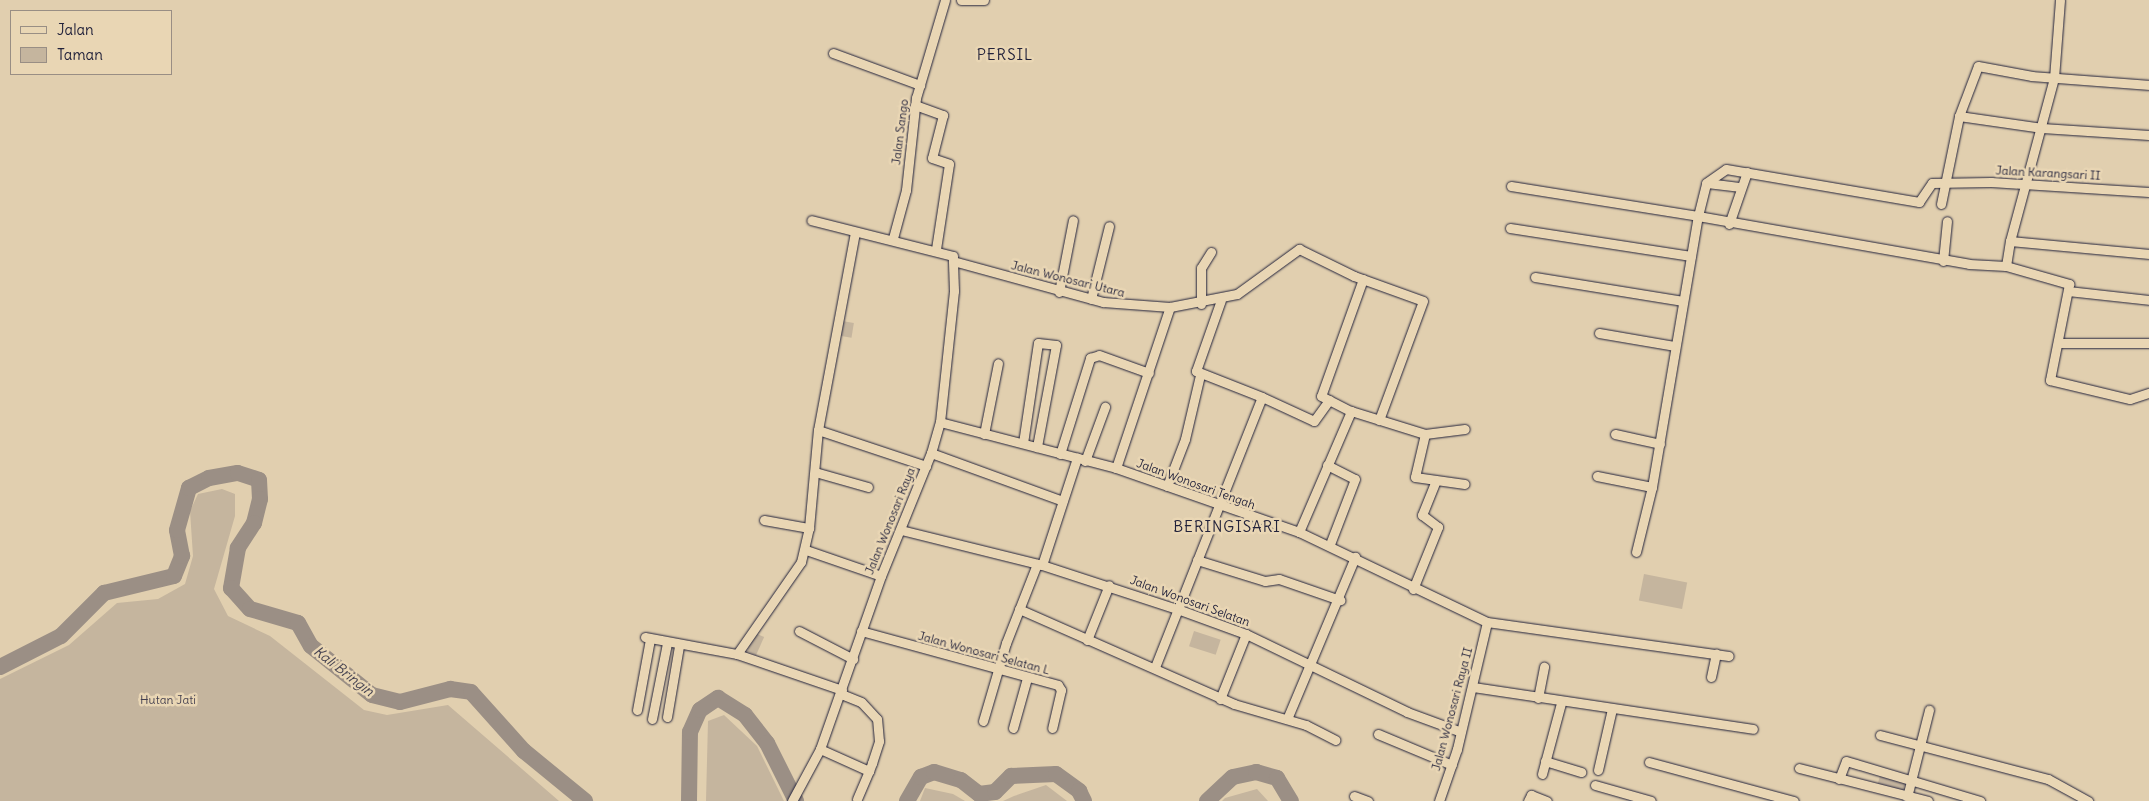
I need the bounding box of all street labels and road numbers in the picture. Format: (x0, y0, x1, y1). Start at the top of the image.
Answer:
street label: Jalan Sango (889, 98, 911, 166)
street label: Jalan Karangsari II (1995, 163, 2101, 183)
street label: Jalan Wonosari Utara (1010, 258, 1126, 300)
street label: Jalan Wonosari Tengah (1135, 456, 1257, 512)
street label: Jalan Wonosari Raya (862, 465, 918, 577)
street label: Jalan Wonosari Selatan (1128, 573, 1252, 629)
street label: Jalan Wonosari Selatan L (917, 628, 1051, 678)
street label: Jalan Wonosari Raya II (1429, 646, 1475, 772)

